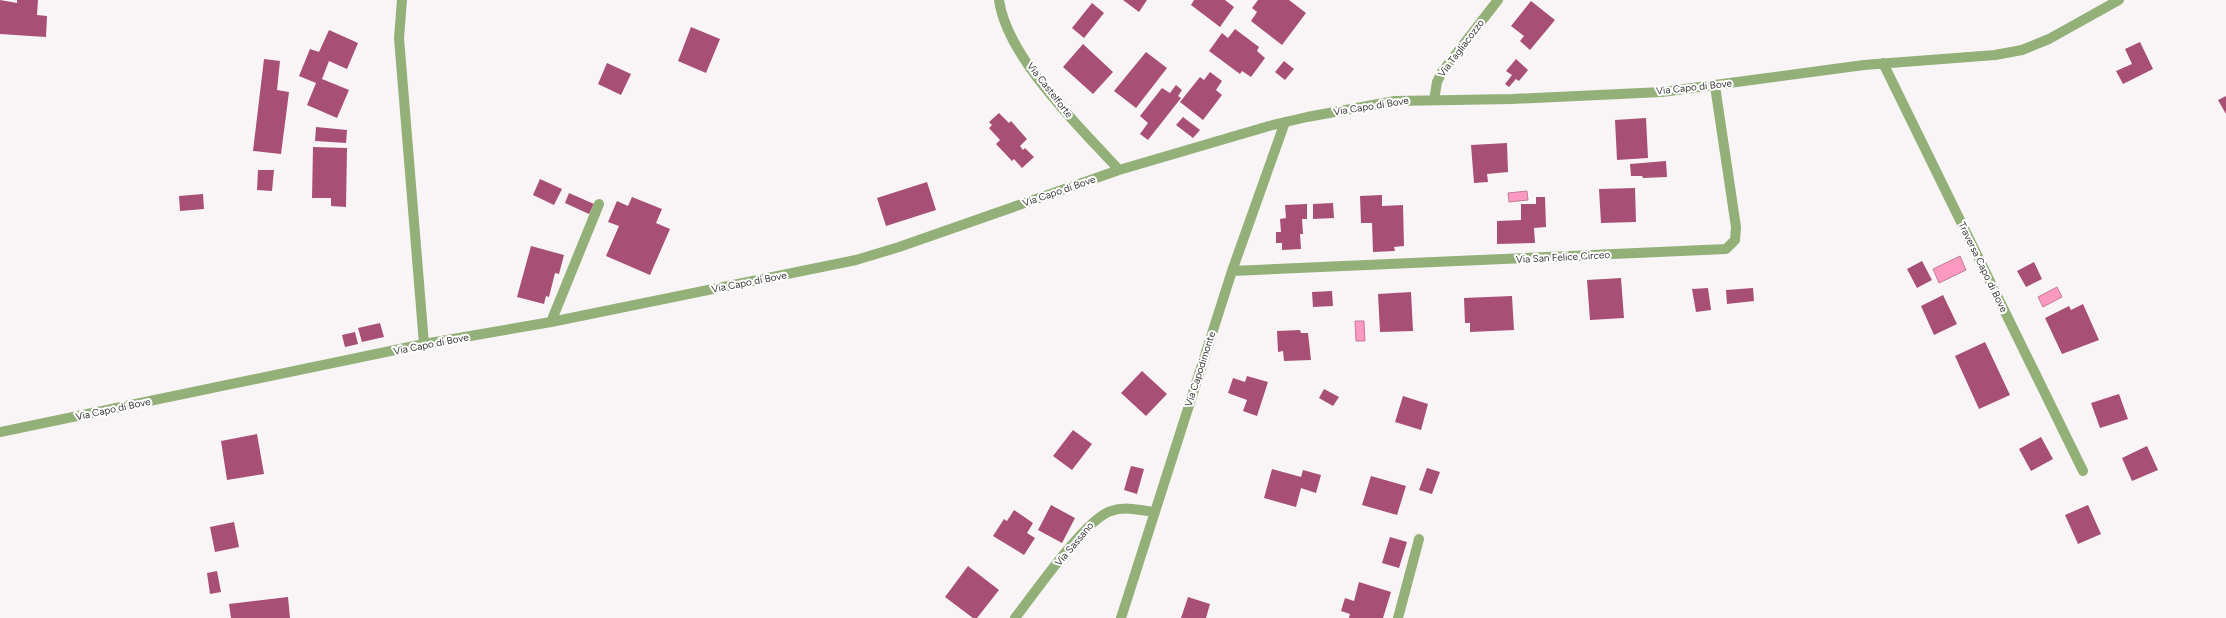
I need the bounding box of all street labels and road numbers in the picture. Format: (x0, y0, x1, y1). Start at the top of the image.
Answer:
street label: Via Tagliacozzo (1435, 16, 1487, 80)
street label: Via Castelforte (1024, 59, 1076, 121)
street label: Via Capo di Bove (1655, 76, 1733, 97)
street label: Via Capo di Bove (1332, 94, 1410, 118)
street label: Via Capo di Bove (1021, 172, 1098, 210)
street label: Traversa Capo di Bove (1955, 220, 2011, 315)
street label: Via San Felice Circeo (1516, 248, 1611, 266)
street label: Via Capo di Bove (710, 268, 788, 296)
street label: Via Capodimonte (1182, 329, 1218, 408)
street label: Via Capo di Bove (392, 330, 470, 358)
street label: Via Capo di Bove (74, 395, 152, 423)
street label: Via Sassano (1052, 519, 1096, 569)

